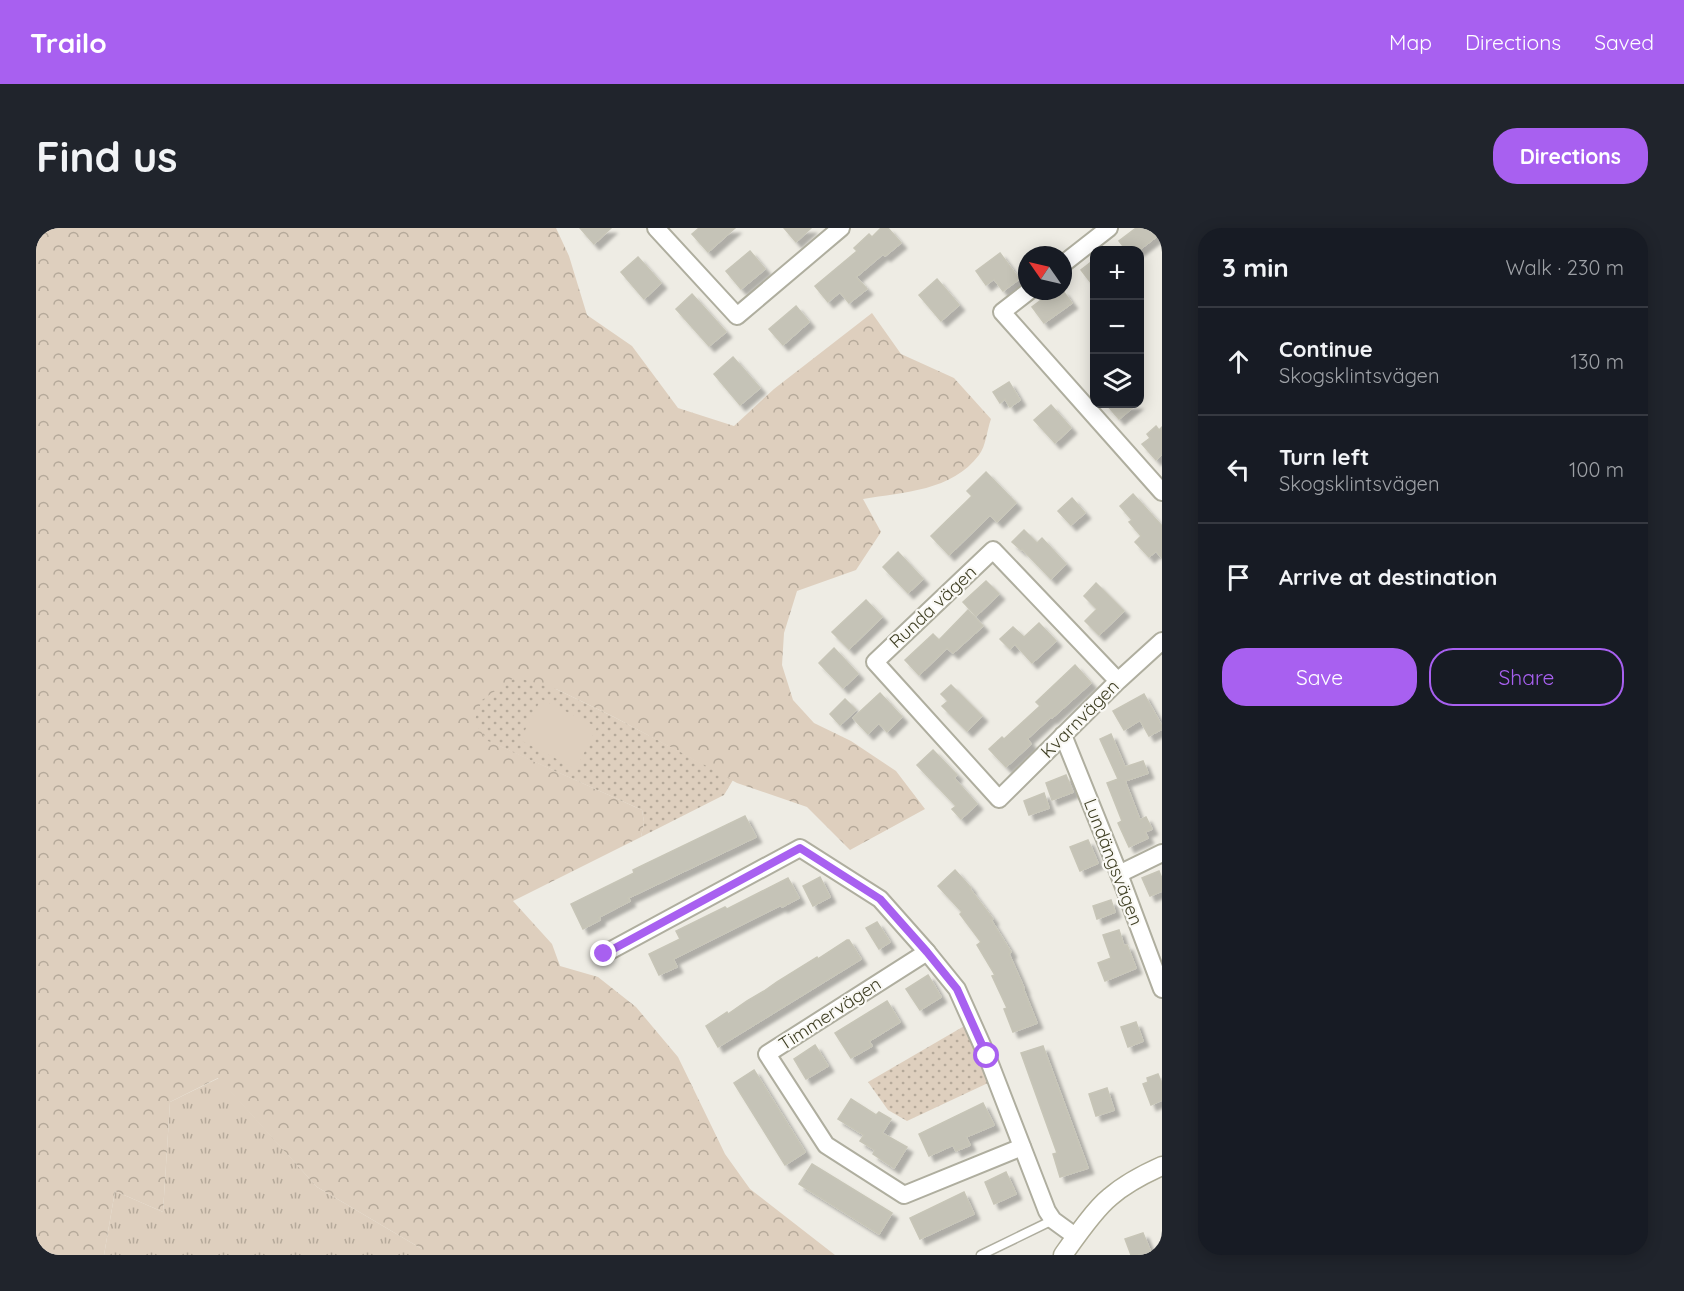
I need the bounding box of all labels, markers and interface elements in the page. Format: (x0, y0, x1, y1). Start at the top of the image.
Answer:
text: Trailo (30, 25, 107, 60)
text: Map (1389, 29, 1432, 55)
text: Directions (1465, 29, 1561, 55)
text: Saved (1594, 29, 1654, 55)
button: Directions (1493, 128, 1648, 184)
text: Find us (36, 130, 178, 183)
north arrow (1018, 246, 1072, 300)
map controls (1090, 246, 1144, 408)
button: + (1090, 246, 1144, 300)
text: 3 min (1222, 251, 1289, 284)
text: Walk · 230 m (1505, 255, 1624, 280)
button: − (1090, 300, 1144, 354)
text: Continue (1279, 335, 1373, 363)
icon: ahead (1222, 345, 1255, 378)
text: 130 m (1571, 349, 1624, 374)
button: layers (1090, 354, 1144, 408)
text: Skogsklintsvägen (1279, 363, 1439, 388)
text: Turn left (1279, 443, 1369, 471)
icon: left (1222, 453, 1255, 486)
text: 100 m (1569, 457, 1624, 482)
text: Skogsklintsvägen (1279, 471, 1439, 496)
street label: Runda vägen (884, 560, 981, 653)
icon: arrive (1222, 561, 1255, 594)
text: Arrive at destination (1279, 563, 1497, 591)
button: Save (1222, 648, 1417, 706)
button: Share (1429, 648, 1624, 706)
street label: Kvarnvägen (1036, 675, 1124, 763)
street label: Lundängsvägen (1079, 795, 1148, 928)
route end (590, 940, 616, 966)
street label: Timmervägen (774, 972, 885, 1055)
route start (973, 1042, 999, 1068)

